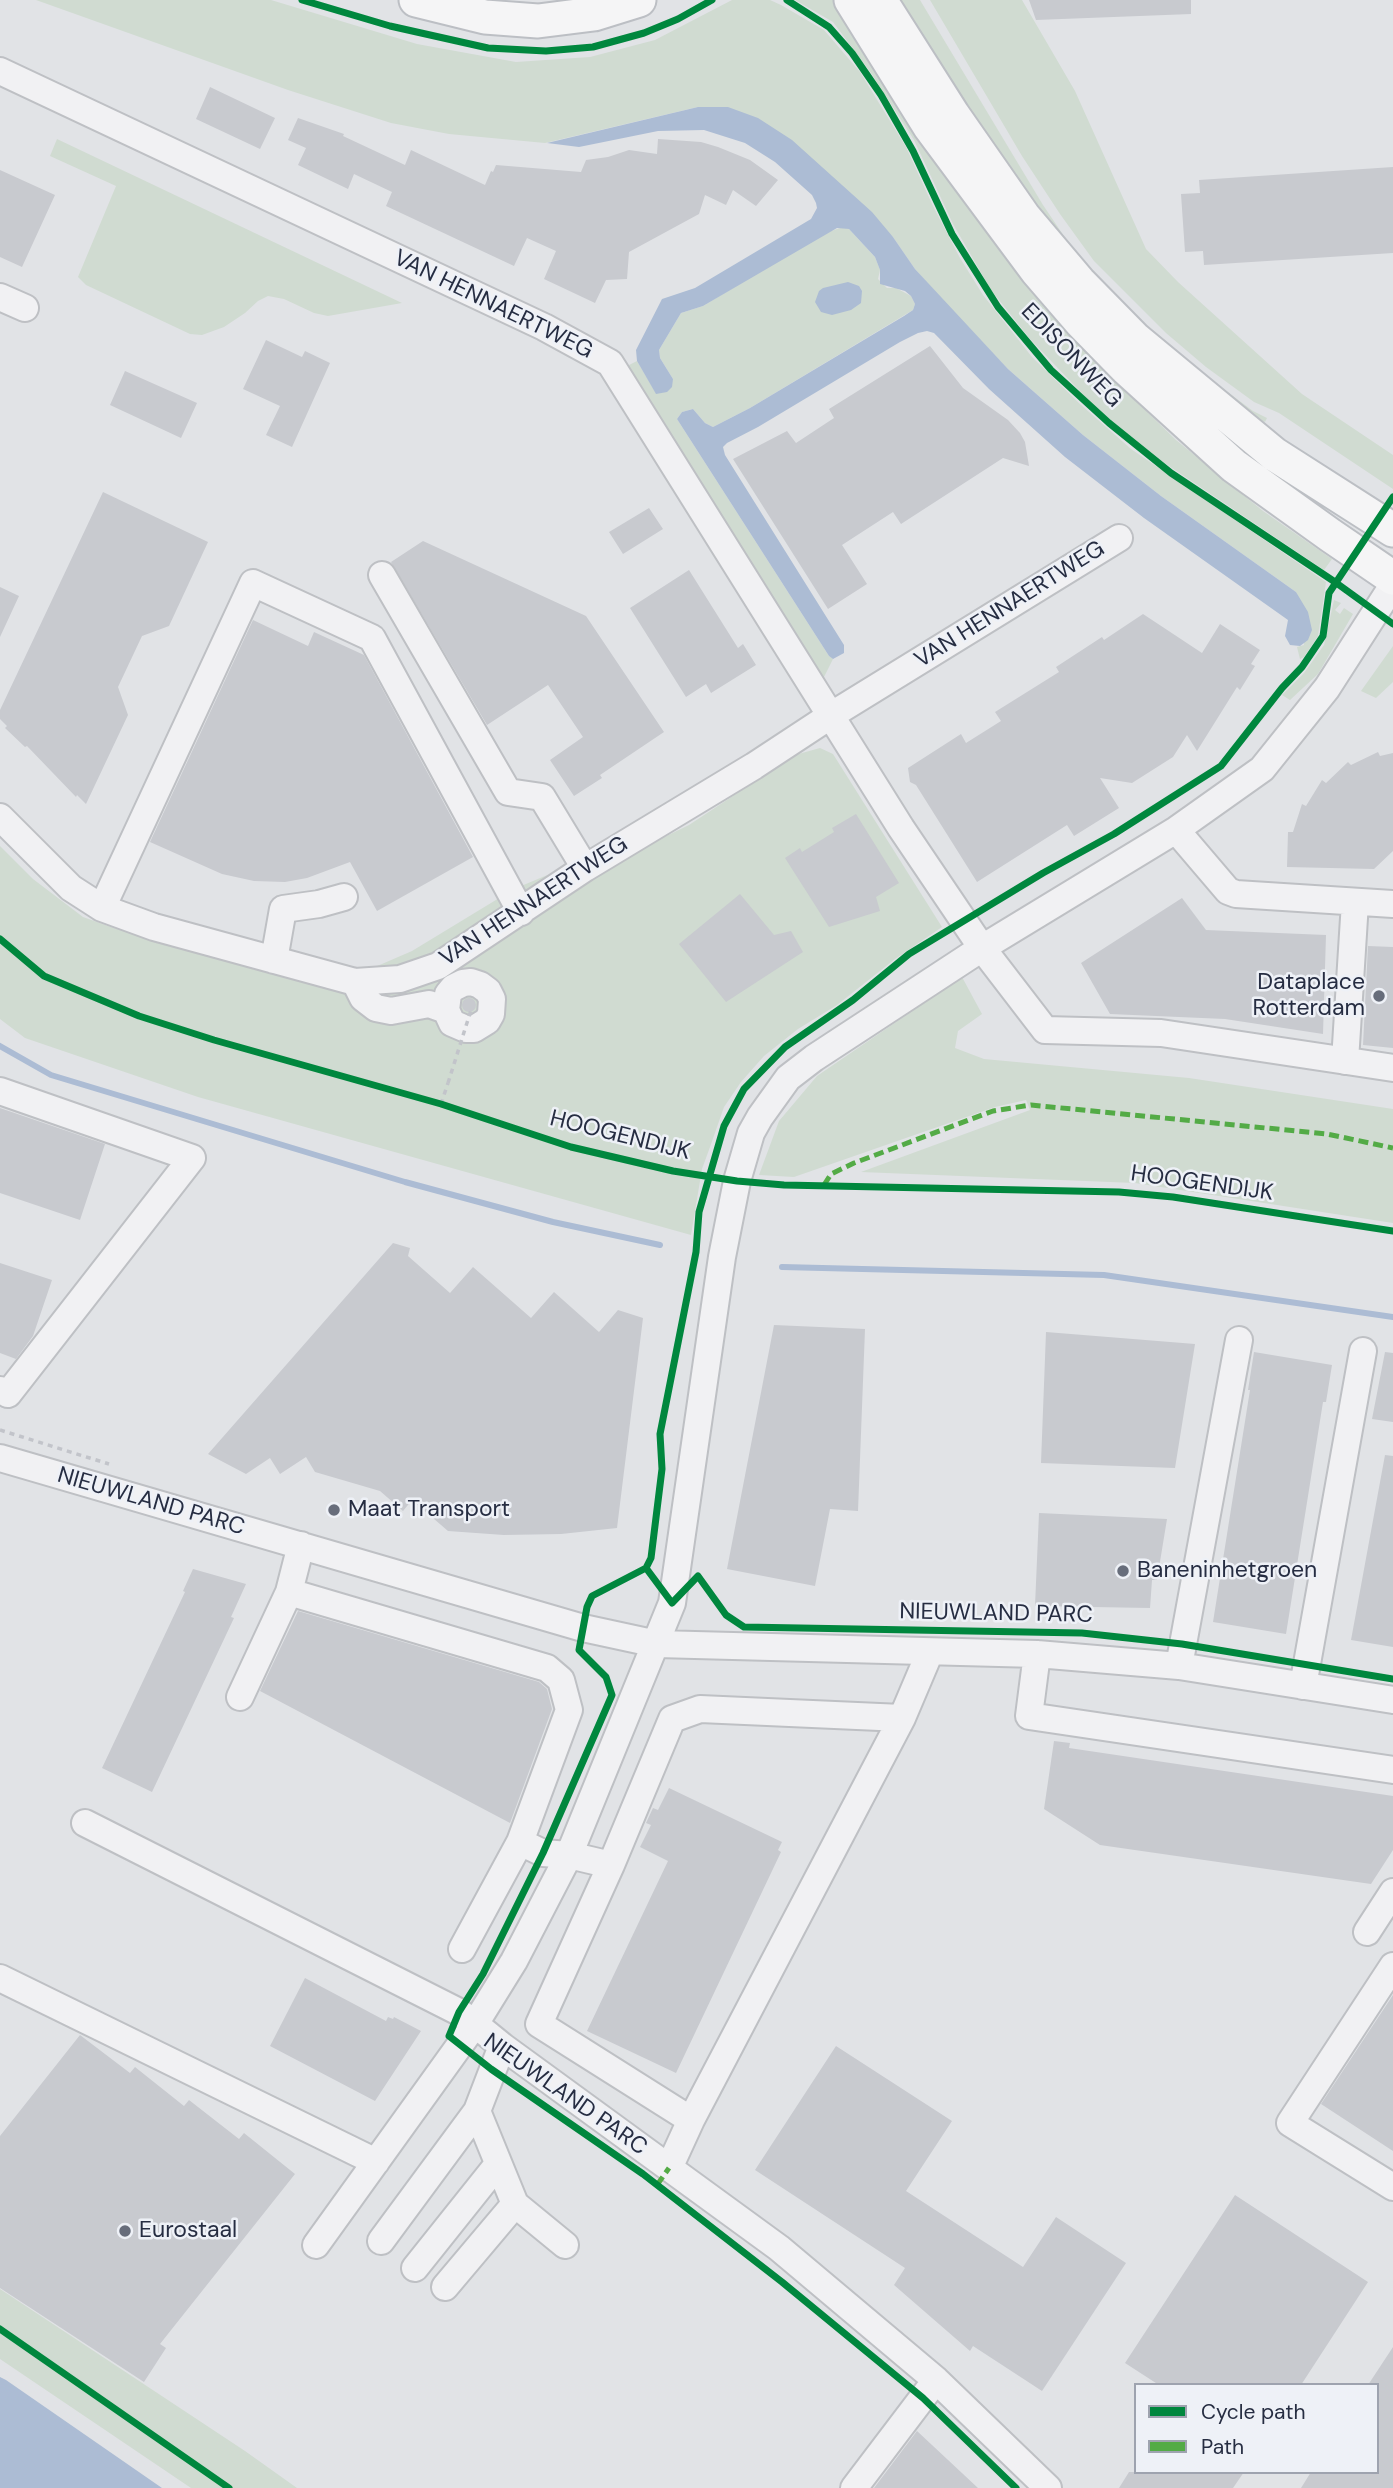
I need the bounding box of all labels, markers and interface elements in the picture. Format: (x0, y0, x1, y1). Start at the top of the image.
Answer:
street label: VAN HENNAERTWEG (389, 245, 597, 365)
street label: EDISONWEG (1015, 298, 1127, 414)
street label: VAN HENNAERTWEG (910, 535, 1110, 675)
street label: VAN HENNAERTWEG (435, 831, 633, 973)
place label: Dataplace Rotterdam (1253, 969, 1365, 1023)
marker: Dataplace Rotterdam (1371, 988, 1387, 1004)
street label: HOOGENDIJK (547, 1105, 693, 1167)
street label: HOOGENDIJK (1129, 1160, 1275, 1208)
street label: NIEUWLAND PARC (54, 1462, 248, 1542)
place label: Maat Transport (348, 1496, 510, 1524)
marker: Maat Transport (326, 1502, 342, 1518)
place label: Baneninhetgroen (1137, 1557, 1317, 1585)
marker: Baneninhetgroen (1115, 1563, 1131, 1579)
street label: NIEUWLAND PARC (899, 1599, 1093, 1629)
street label: NIEUWLAND PARC (478, 2028, 652, 2162)
place label: Eurostaal (139, 2217, 237, 2245)
marker: Eurostaal (117, 2223, 133, 2239)
legend (1134, 2383, 1379, 2474)
text: Cycle path (1201, 2398, 1306, 2426)
text: Path (1201, 2433, 1244, 2461)

